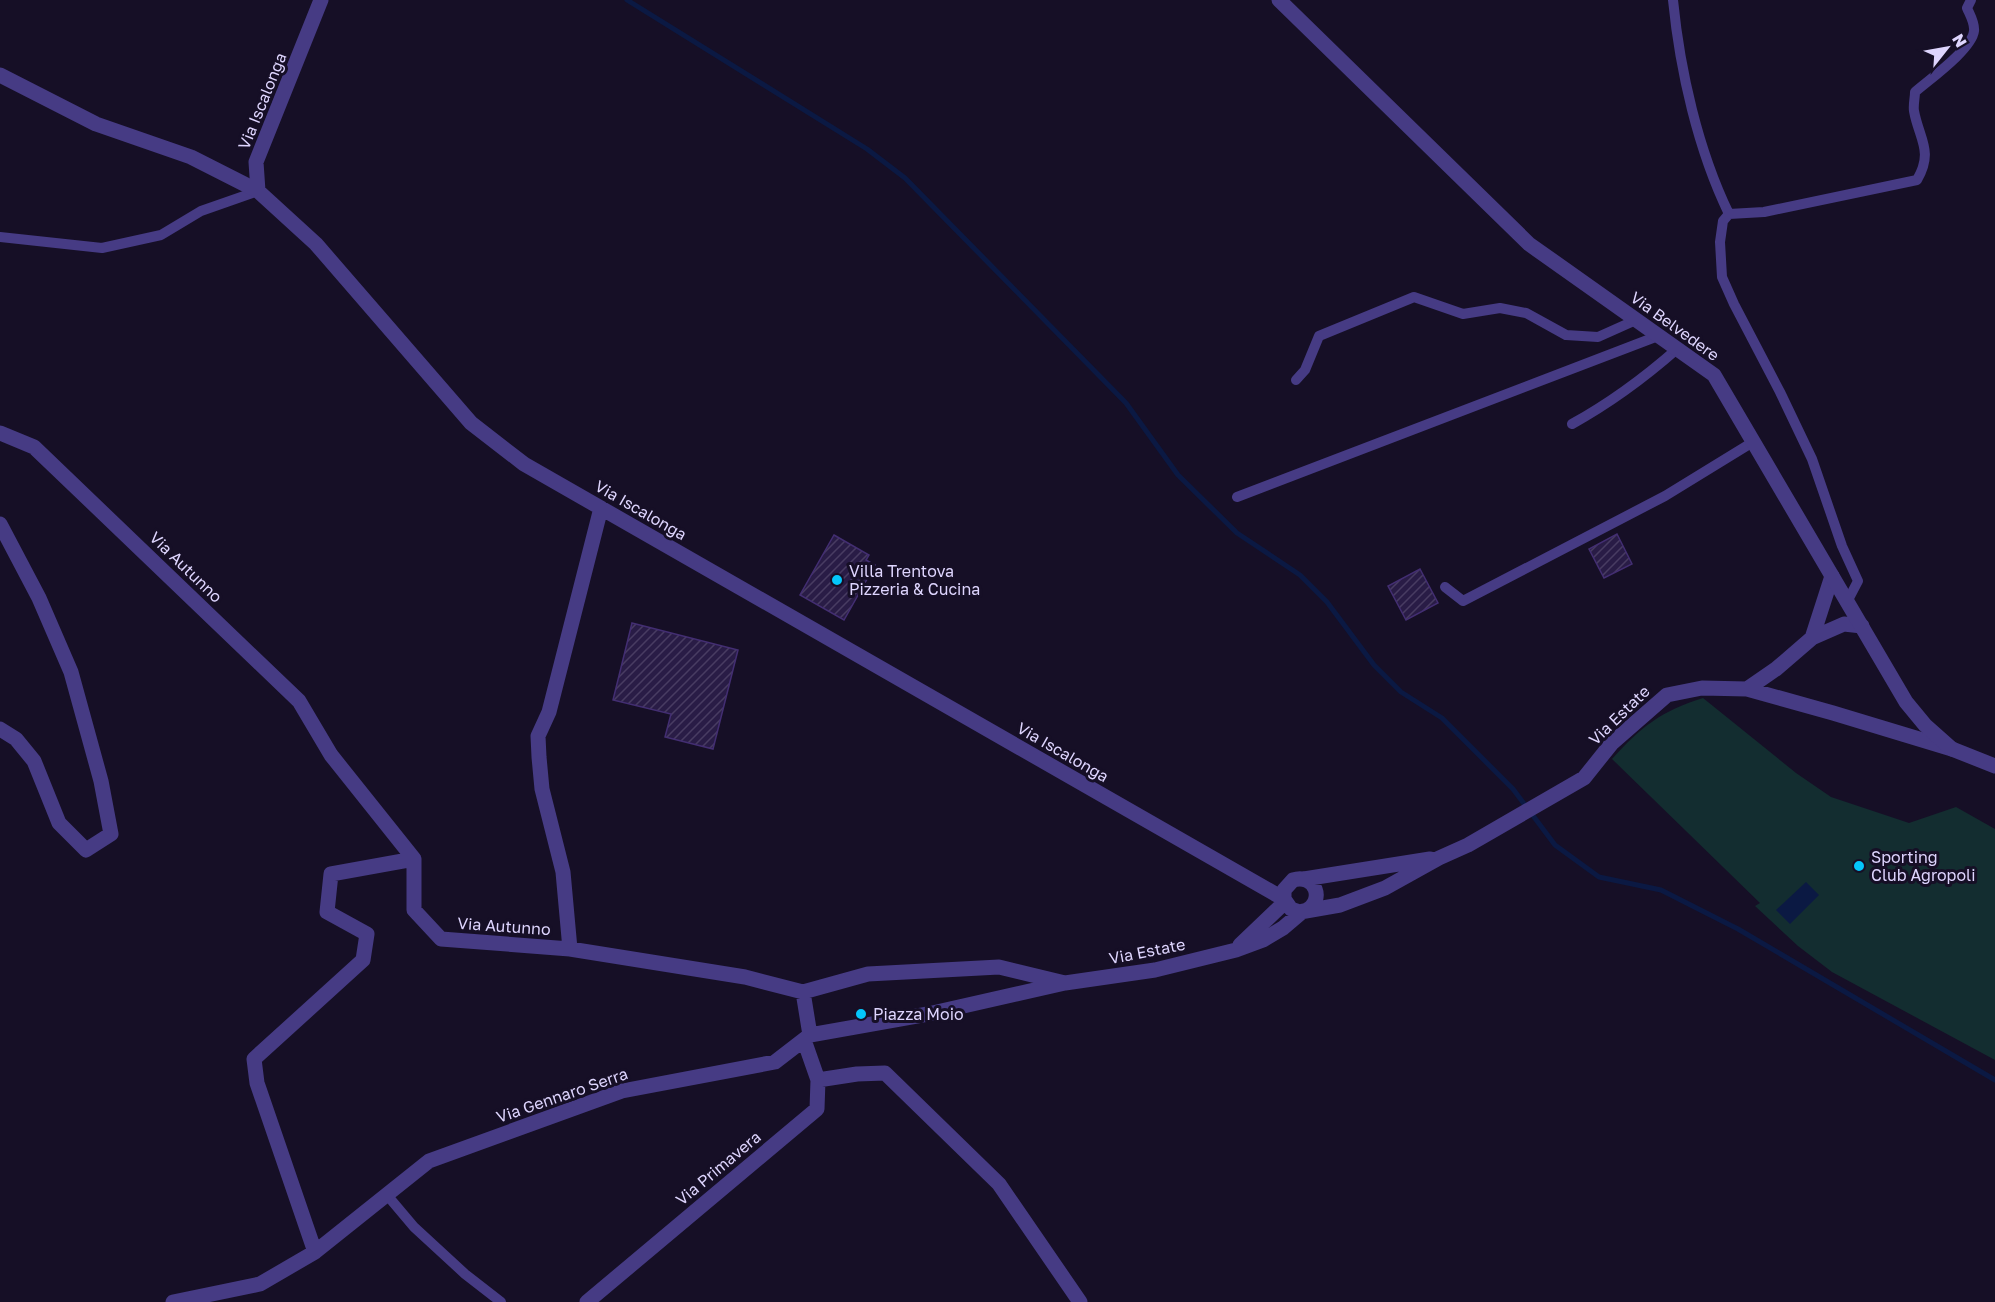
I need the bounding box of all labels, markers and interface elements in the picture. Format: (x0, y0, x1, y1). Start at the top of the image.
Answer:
north arrow (1917, 18, 1977, 78)
text: N (1948, 30, 1972, 51)
street label: Via Iscalonga (234, 50, 290, 152)
street label: Via Belvedere (1627, 287, 1723, 365)
street label: Via Iscalonga (592, 476, 690, 544)
street label: Via Autunno (145, 527, 227, 607)
place label: Villa Trentova Pizzeria & Cucina (849, 561, 980, 599)
marker: Villa Trentova Pizzeria & Cucina (830, 573, 844, 587)
street label: Via Estate (1584, 681, 1654, 749)
street label: Via Iscalonga (1014, 718, 1112, 786)
place label: Sporting Club Agropoli (1871, 847, 1975, 885)
marker: Sporting Club Agropoli (1852, 859, 1866, 873)
street label: Via Autunno (457, 913, 551, 939)
street label: Via Estate (1107, 934, 1187, 968)
place label: Piazza Moio (873, 1004, 964, 1024)
marker: Piazza Moio (854, 1007, 868, 1021)
street label: Via Gennaro Serra (494, 1063, 630, 1127)
street label: Via Primavera (671, 1127, 765, 1209)

